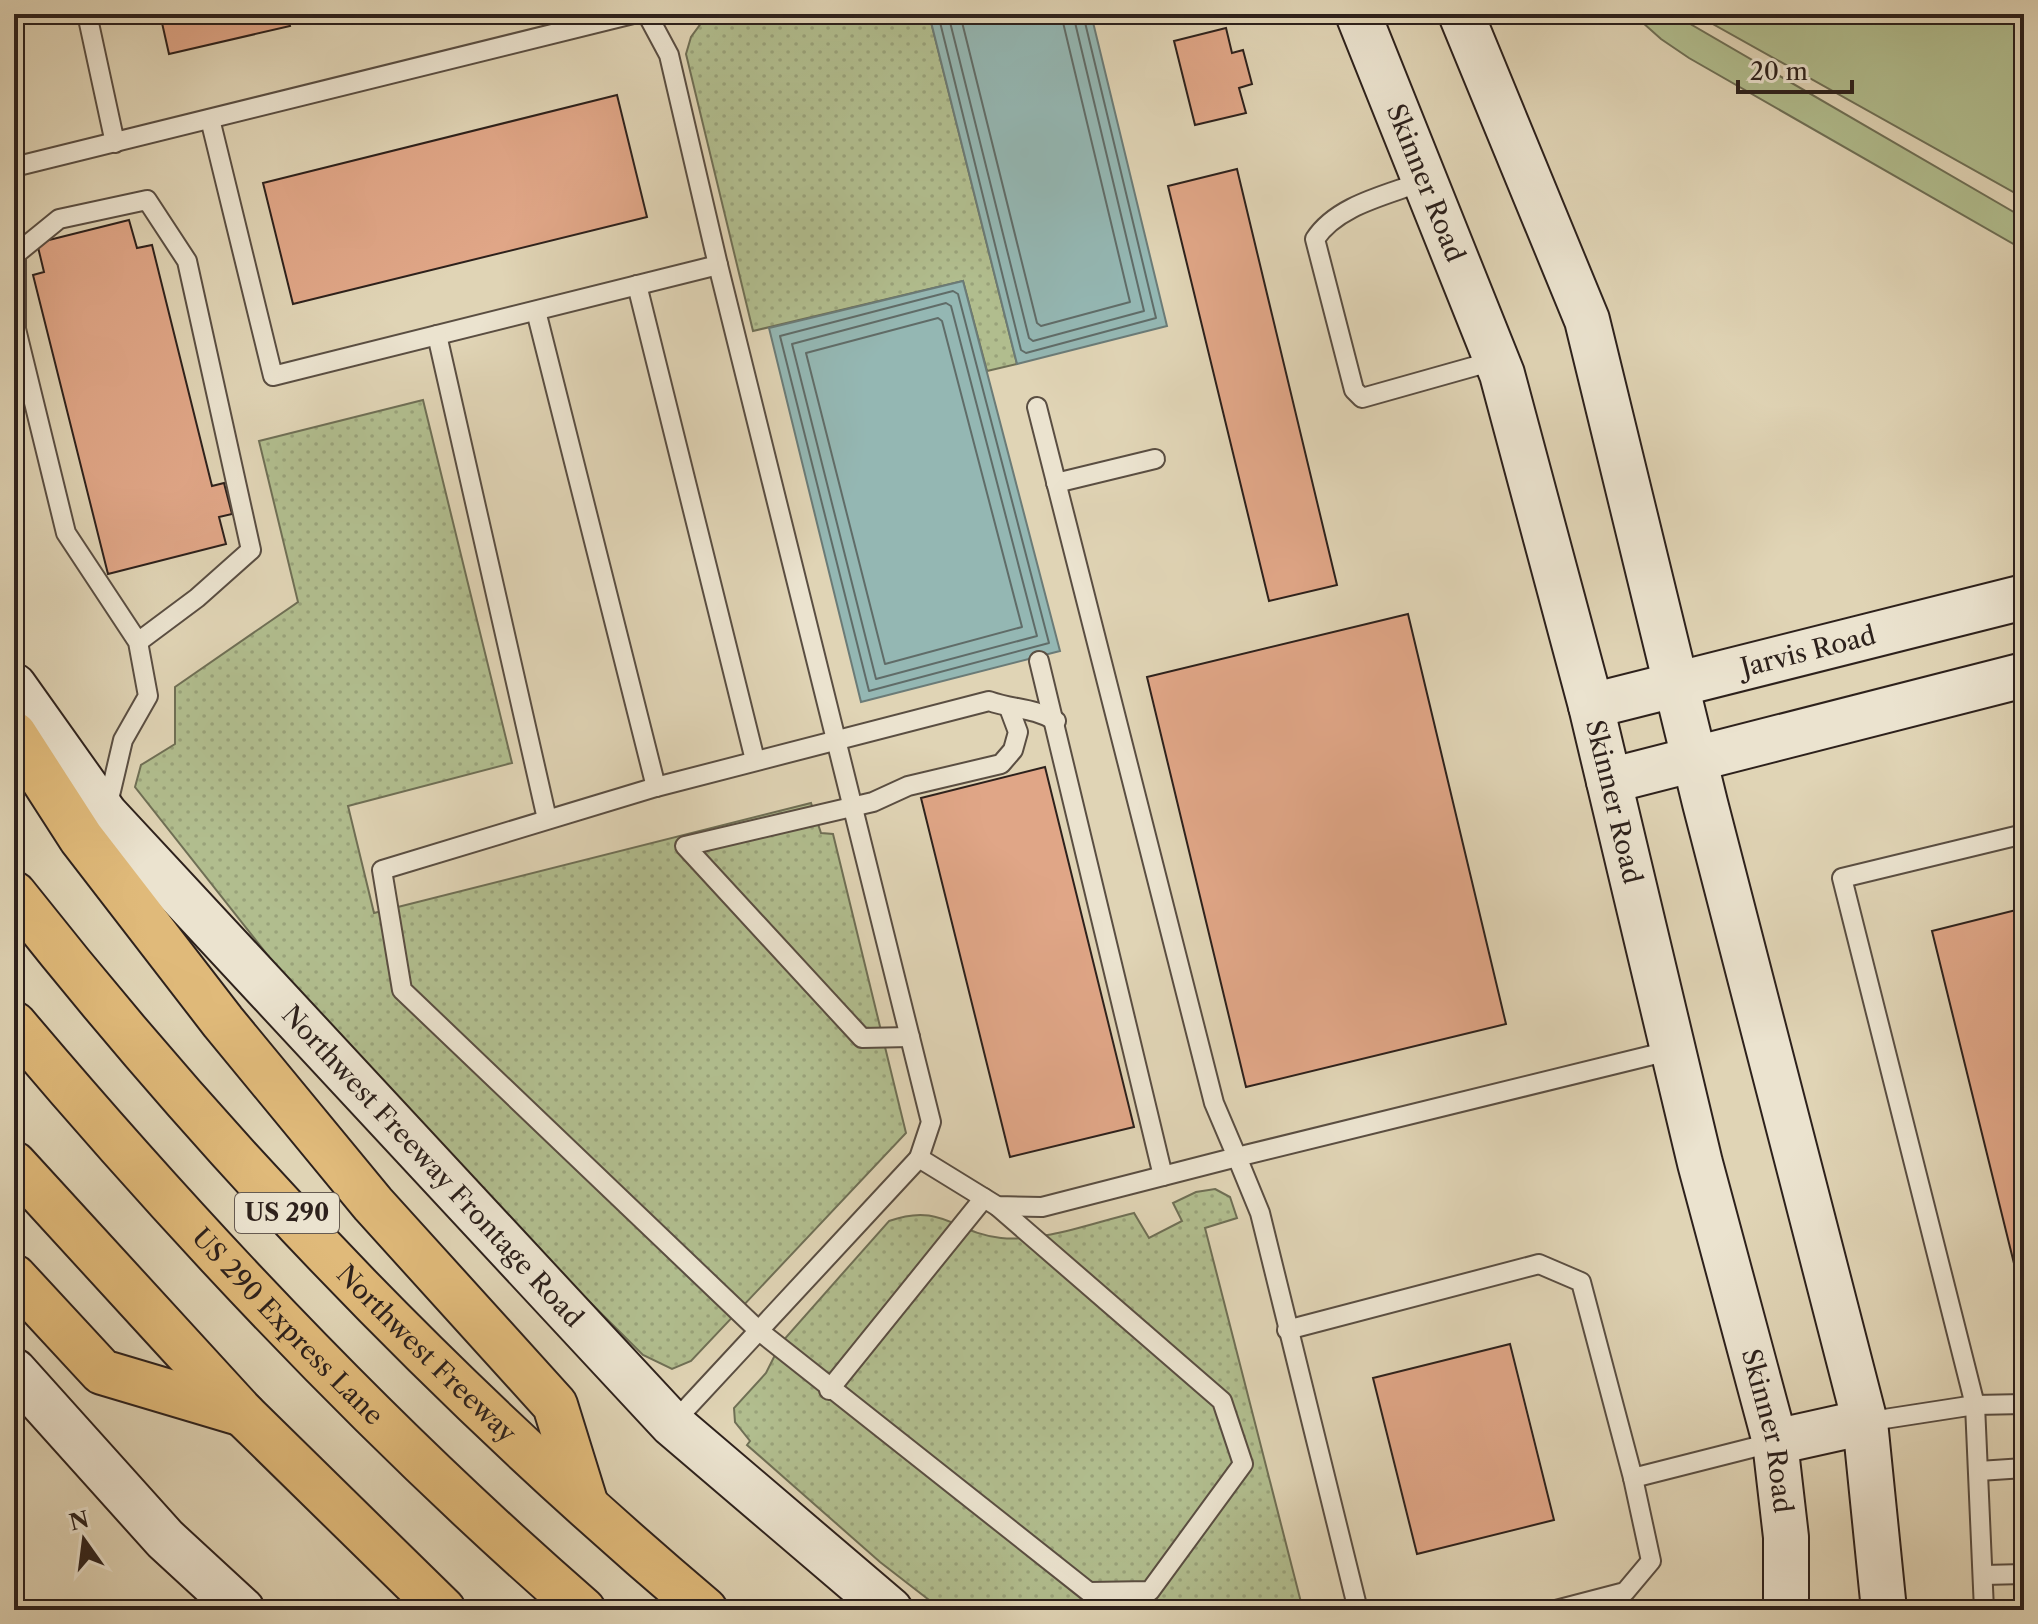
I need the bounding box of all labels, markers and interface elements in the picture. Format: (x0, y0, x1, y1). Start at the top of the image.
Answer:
scale bar (1738, 44, 1852, 94)
text: 20 m (1750, 57, 1808, 86)
street label: Skinner Road (1380, 99, 1472, 267)
street label: Jarvis Road (1733, 619, 1879, 685)
street label: Skinner Road (1579, 717, 1649, 887)
street label: Northwest Freeway Frontage Road (275, 999, 590, 1334)
road number: US 290 (235, 1193, 339, 1233)
street label: US 290 Express Lane (185, 1221, 390, 1432)
street label: Northwest Freeway (330, 1258, 523, 1450)
street label: Skinner Road (1735, 1345, 1799, 1515)
north arrow (44, 1500, 124, 1580)
text: N (67, 1506, 92, 1536)

